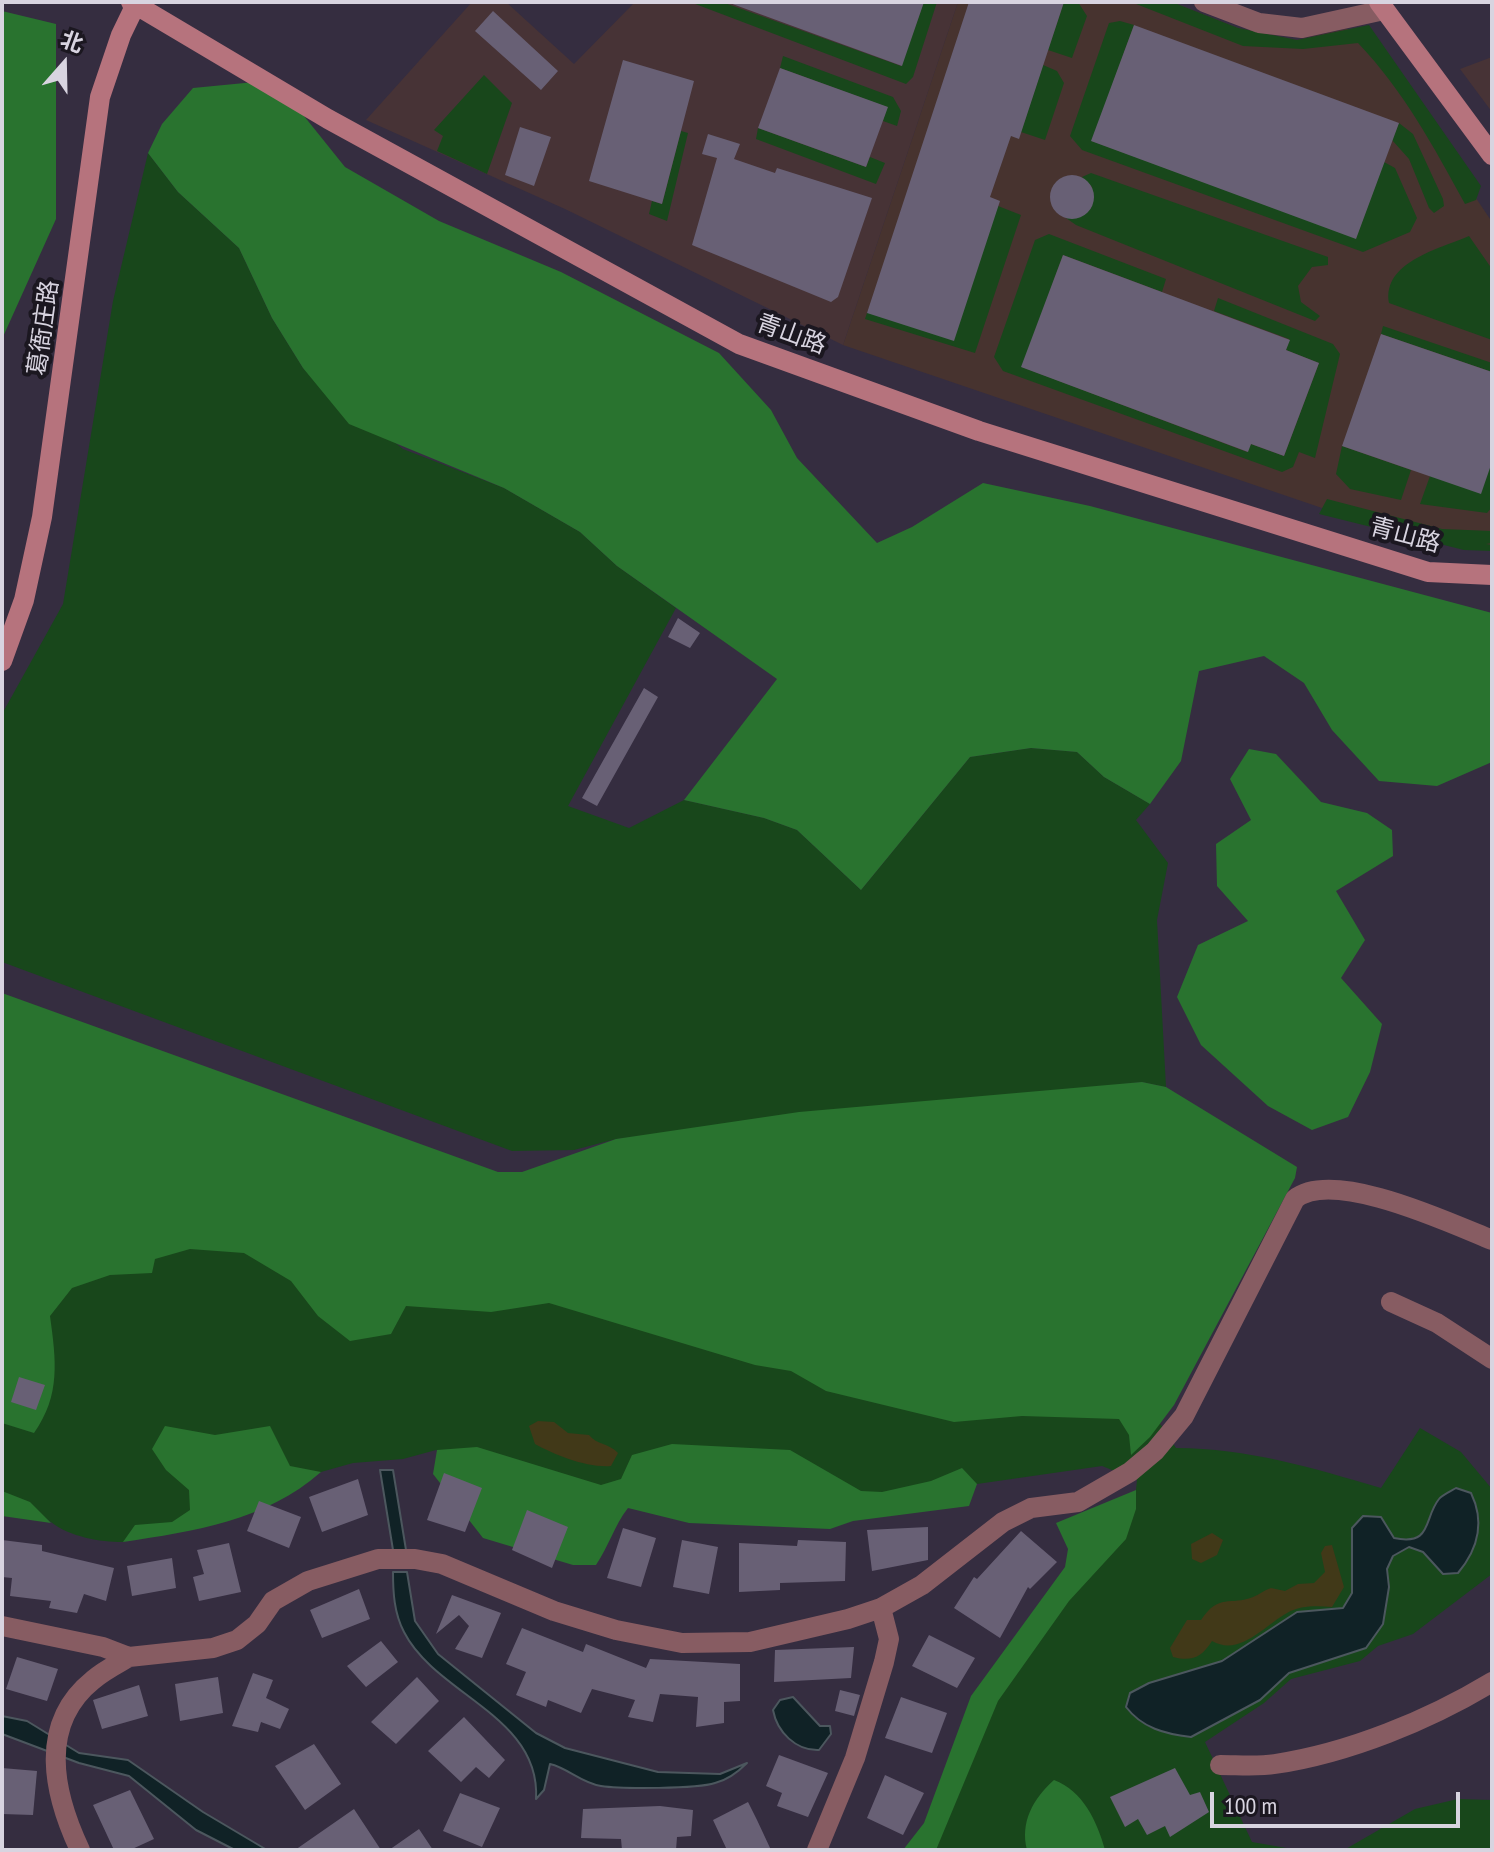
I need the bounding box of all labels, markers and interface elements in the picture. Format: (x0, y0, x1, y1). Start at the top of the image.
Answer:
north arrow (24, 24, 104, 104)
text: 北 (57, 25, 87, 58)
street label: 葛衙庄路 (23, 278, 65, 378)
street label: 青山路 (752, 309, 830, 361)
street label: 青山路 (1366, 513, 1444, 559)
scale bar (1214, 1776, 1464, 1826)
text: 100 m (1224, 1790, 1277, 1821)

